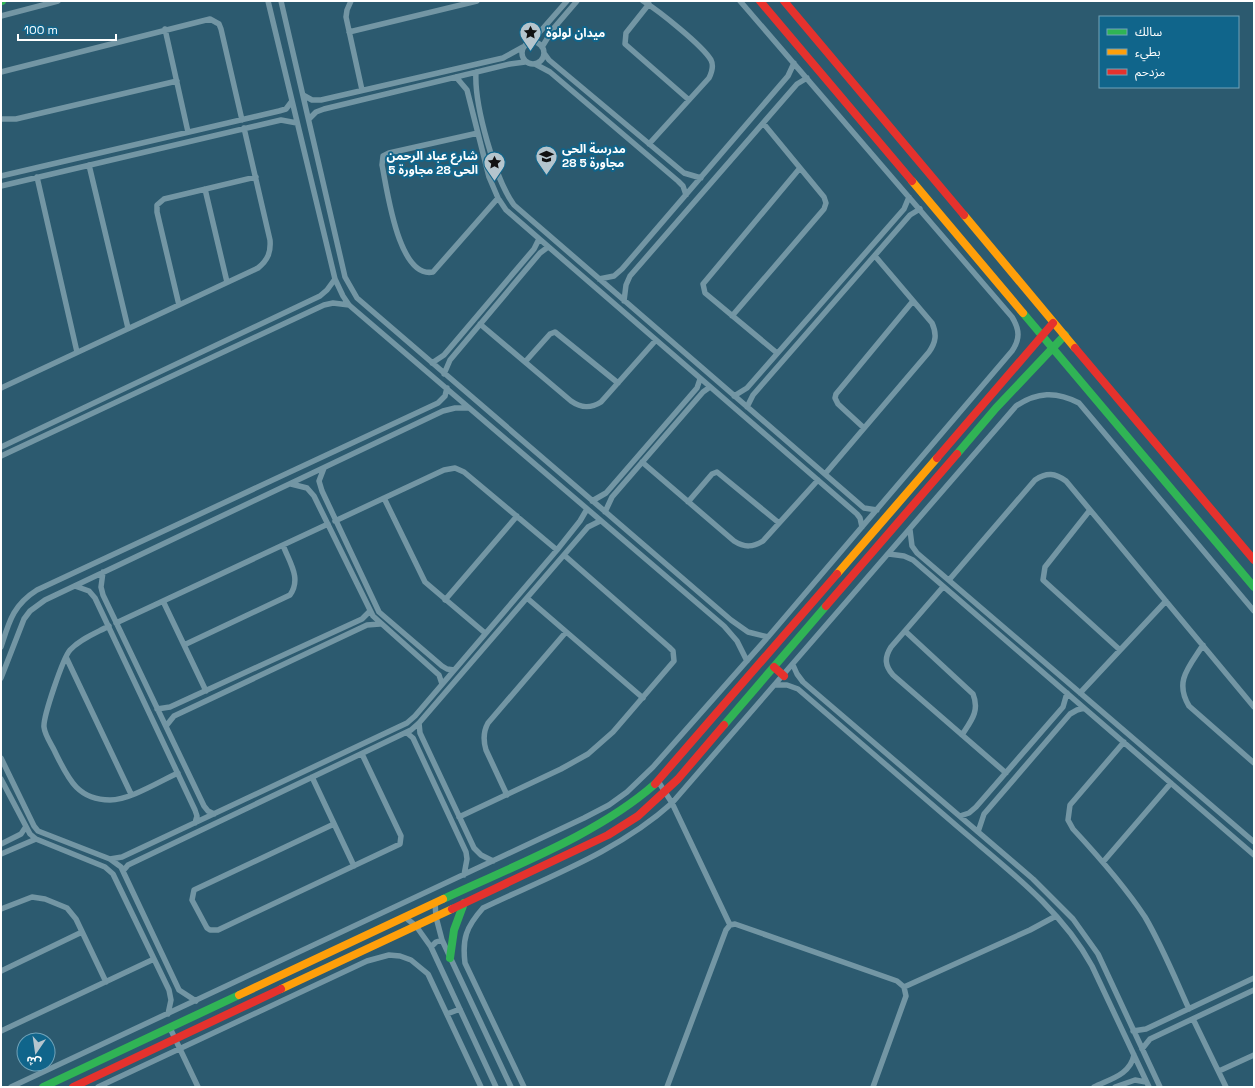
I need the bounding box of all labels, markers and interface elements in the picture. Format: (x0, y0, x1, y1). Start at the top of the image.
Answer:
scale bar (18, 16, 116, 42)
legend (1099, 16, 1239, 88)
place icon: ميدان لولوة (518, 20, 544, 53)
text: 100 m (24, 22, 58, 38)
text: سالك (1135, 24, 1162, 40)
place label: ميدان لولوة (546, 25, 605, 41)
text: بطيء (1135, 44, 1161, 62)
text: مزدحم (1135, 64, 1165, 81)
place label: مدرسة الحى 28 مجاورة 5 (562, 141, 626, 171)
school or university icon: مدرسة الحى 28 مجاورة 5 (533, 143, 559, 176)
place label: شارع عباد الرحمن الحى 28 مجاورة 5 (387, 148, 478, 178)
place icon: شارع عباد الرحمن الحى 28 مجاورة 5 (481, 150, 507, 183)
north arrow (16, 1032, 56, 1072)
text: ش (25, 1053, 43, 1070)

